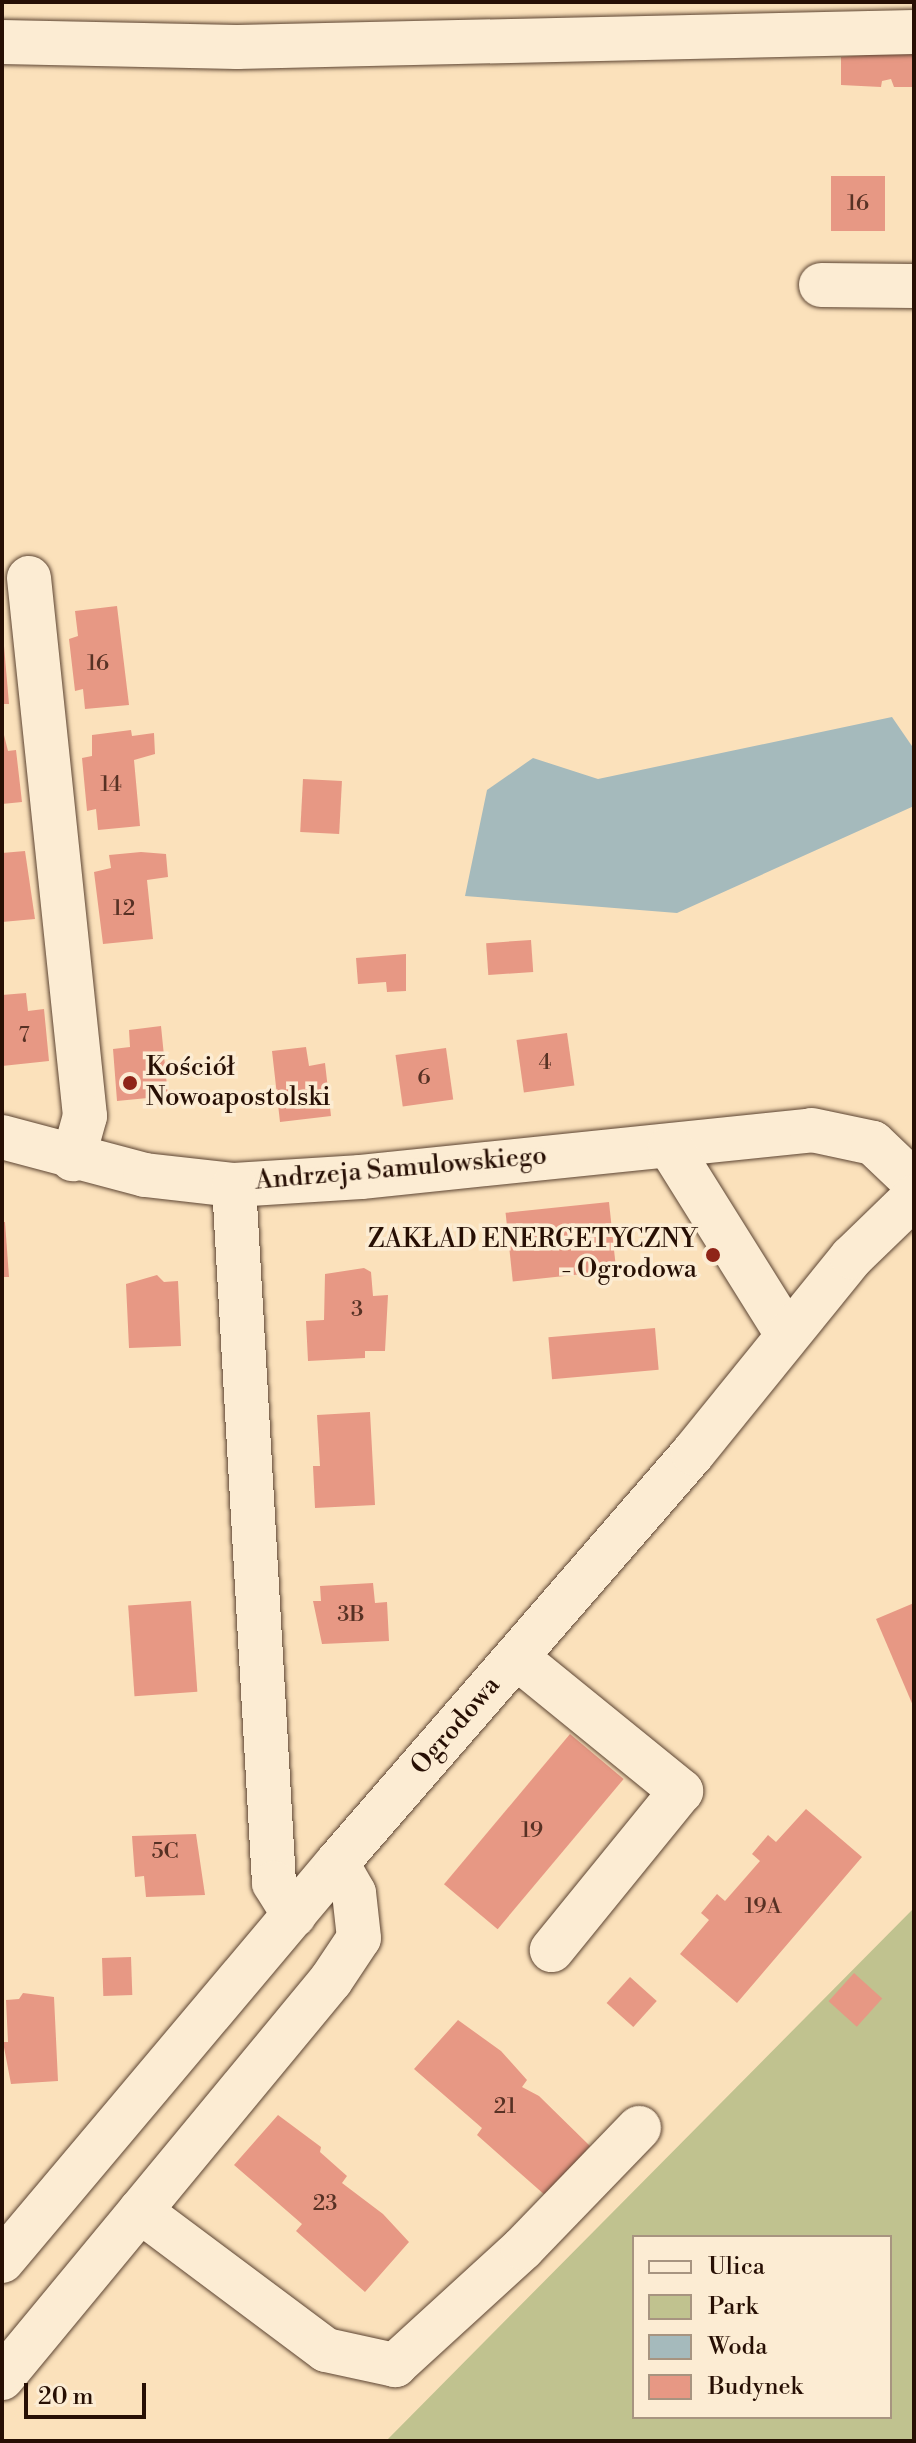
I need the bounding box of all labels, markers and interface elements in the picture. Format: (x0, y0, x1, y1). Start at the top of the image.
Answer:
house number: 16 (847, 191, 869, 217)
house number: 16 (87, 651, 109, 677)
house number: 14 (100, 772, 122, 798)
house number: 12 (113, 896, 135, 922)
house number: 7 (18, 1023, 30, 1049)
house number: 4 (538, 1050, 552, 1076)
place label: Kościół Nowoapostolski (146, 1052, 331, 1114)
house number: 6 (417, 1065, 431, 1091)
marker: Kościół Nowoapostolski (121, 1074, 139, 1092)
street label: Andrzeja Samulowskiego (254, 1141, 548, 1197)
place label: ZAKŁAD ENERGETYCZNY - Ogrodowa (368, 1224, 697, 1286)
marker: ZAKŁAD ENERGETYCZNY - Ogrodowa (704, 1246, 722, 1264)
house number: 3 (351, 1297, 363, 1323)
house number: 3B (337, 1602, 365, 1628)
street label: Ogrodowa (405, 1670, 507, 1782)
house number: 19 (521, 1818, 543, 1844)
house number: 5C (151, 1839, 179, 1865)
house number: 19A (744, 1894, 782, 1920)
house number: 21 (494, 2094, 516, 2120)
house number: 23 (313, 2191, 337, 2217)
legend (632, 2235, 892, 2419)
text: Ulica (708, 2252, 765, 2282)
text: Park (708, 2292, 758, 2322)
text: Woda (708, 2332, 767, 2362)
scale bar (28, 2367, 150, 2417)
text: Budynek (708, 2372, 803, 2402)
text: 20 m (38, 2382, 94, 2412)

